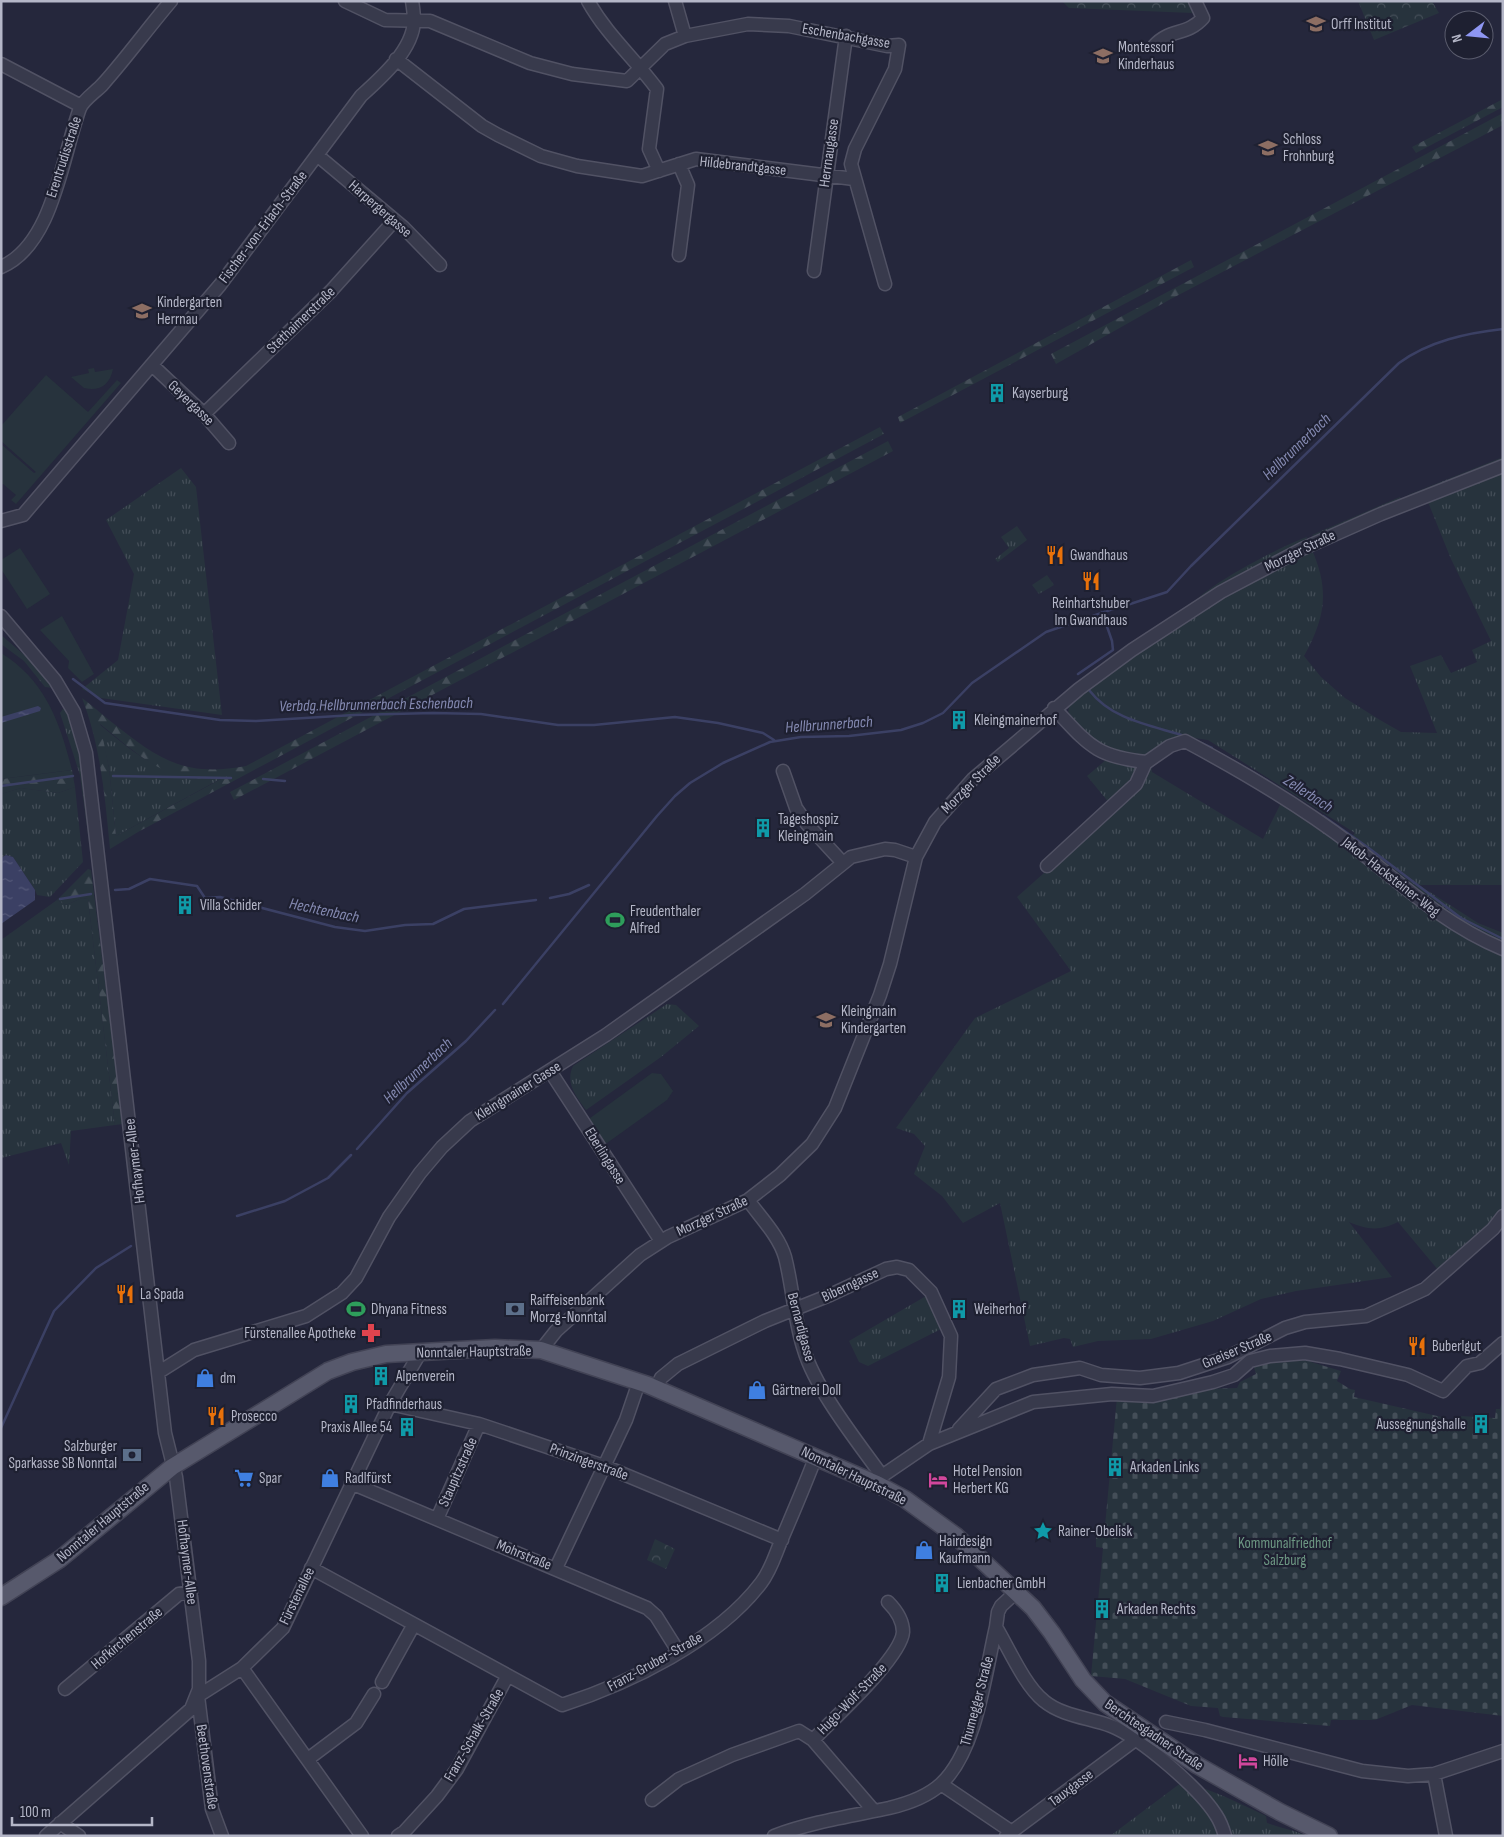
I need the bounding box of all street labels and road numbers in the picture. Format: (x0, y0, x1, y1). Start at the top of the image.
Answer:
street label: Eschenbachgasse (801, 19, 891, 53)
street label: Erentrudisstraße (42, 114, 86, 200)
street label: Herrnaugasse (815, 118, 843, 188)
street label: Hildebrandtgasse (699, 152, 787, 180)
street label: Fischer-von-Erlach-Straße (214, 167, 312, 287)
street label: Harpergergasse (344, 176, 416, 242)
street label: Stethaimerstraße (263, 282, 339, 358)
street label: Geyergasse (164, 376, 218, 430)
street label: Morzger Straße (1261, 526, 1339, 576)
street label: Morzger Straße (937, 750, 1005, 818)
street label: Jakob-Hacksteiner-Weg (1337, 832, 1444, 921)
street label: Kleingmainer Gasse (471, 1057, 565, 1125)
street label: Hofhaymer-Allee (120, 1117, 150, 1205)
street label: Eberlingasse (580, 1124, 630, 1188)
street label: Morzger Straße (673, 1191, 751, 1241)
street label: Biberngasse (818, 1264, 882, 1306)
street label: Bernardigasse (783, 1290, 819, 1364)
street label: Gneiser Straße (1199, 1327, 1275, 1373)
street label: Nonntaler Hauptstraße (416, 1341, 532, 1363)
street label: Staupitzstraße (434, 1434, 482, 1510)
street label: Prinzingerstraße (547, 1439, 631, 1485)
street label: Nonntaler Hauptstraße (798, 1442, 910, 1510)
street label: Nonntaler Hauptstraße (53, 1478, 153, 1566)
street label: Hofhaymer-Allee (172, 1518, 202, 1606)
street label: Mohrstraße (494, 1535, 554, 1575)
street label: Fürstenallee (275, 1564, 319, 1628)
street label: Hofkirchenstraße (87, 1603, 167, 1673)
street label: Franz-Gruber-Straße (604, 1628, 706, 1696)
street label: Thumegger Straße (956, 1654, 998, 1748)
street label: Hugo-Wolf-Straße (813, 1659, 891, 1739)
street label: Franz-Schalk-Straße (440, 1685, 508, 1785)
street label: Berchtesgadner Straße (1101, 1695, 1207, 1775)
street label: Beethovenstraße (192, 1723, 222, 1811)
street label: Tauxgasse (1045, 1765, 1097, 1811)

